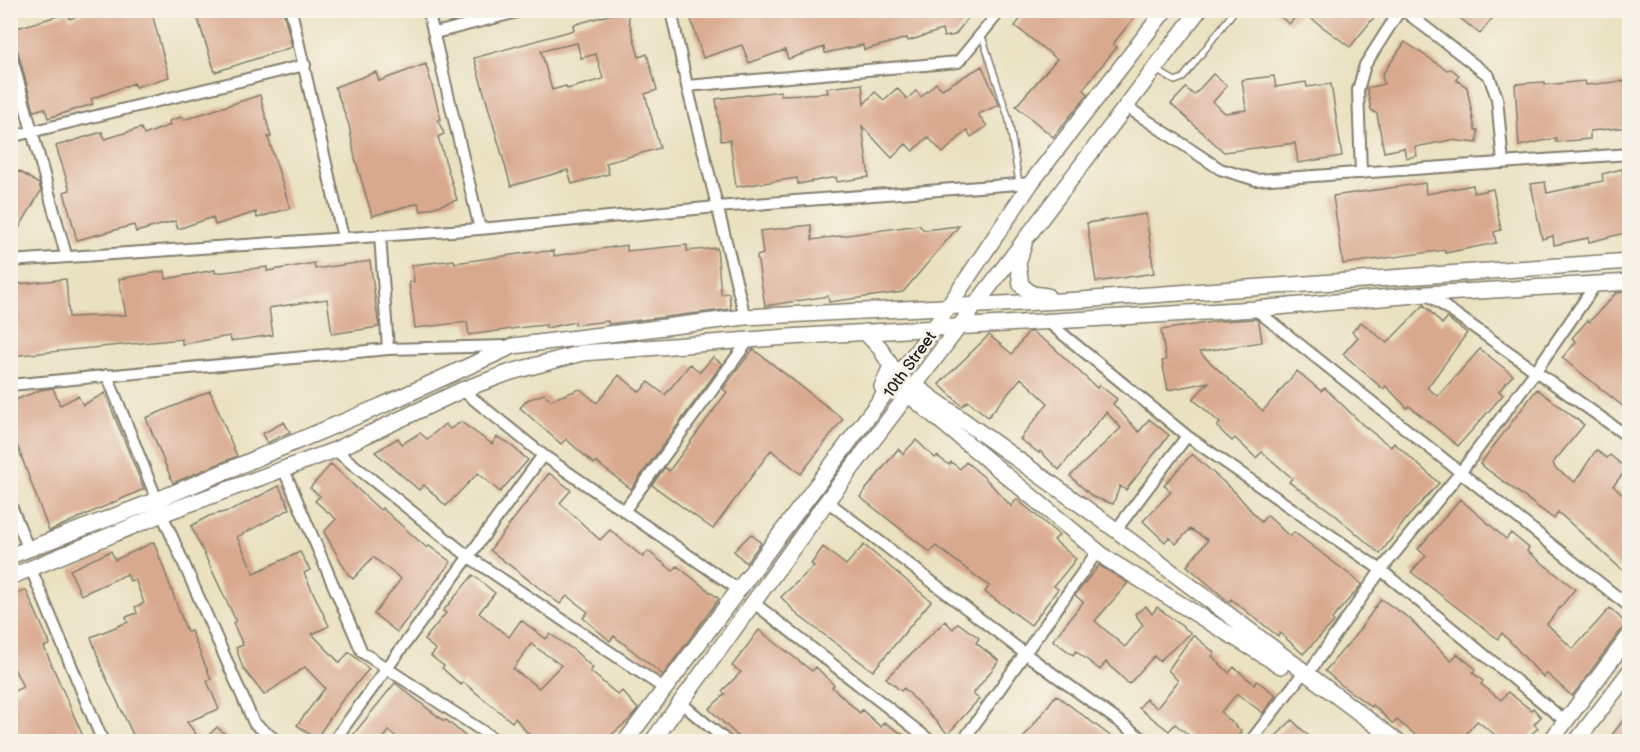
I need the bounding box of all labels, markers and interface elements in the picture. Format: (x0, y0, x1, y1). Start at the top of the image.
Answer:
street label: 10th Street (880, 328, 941, 402)

